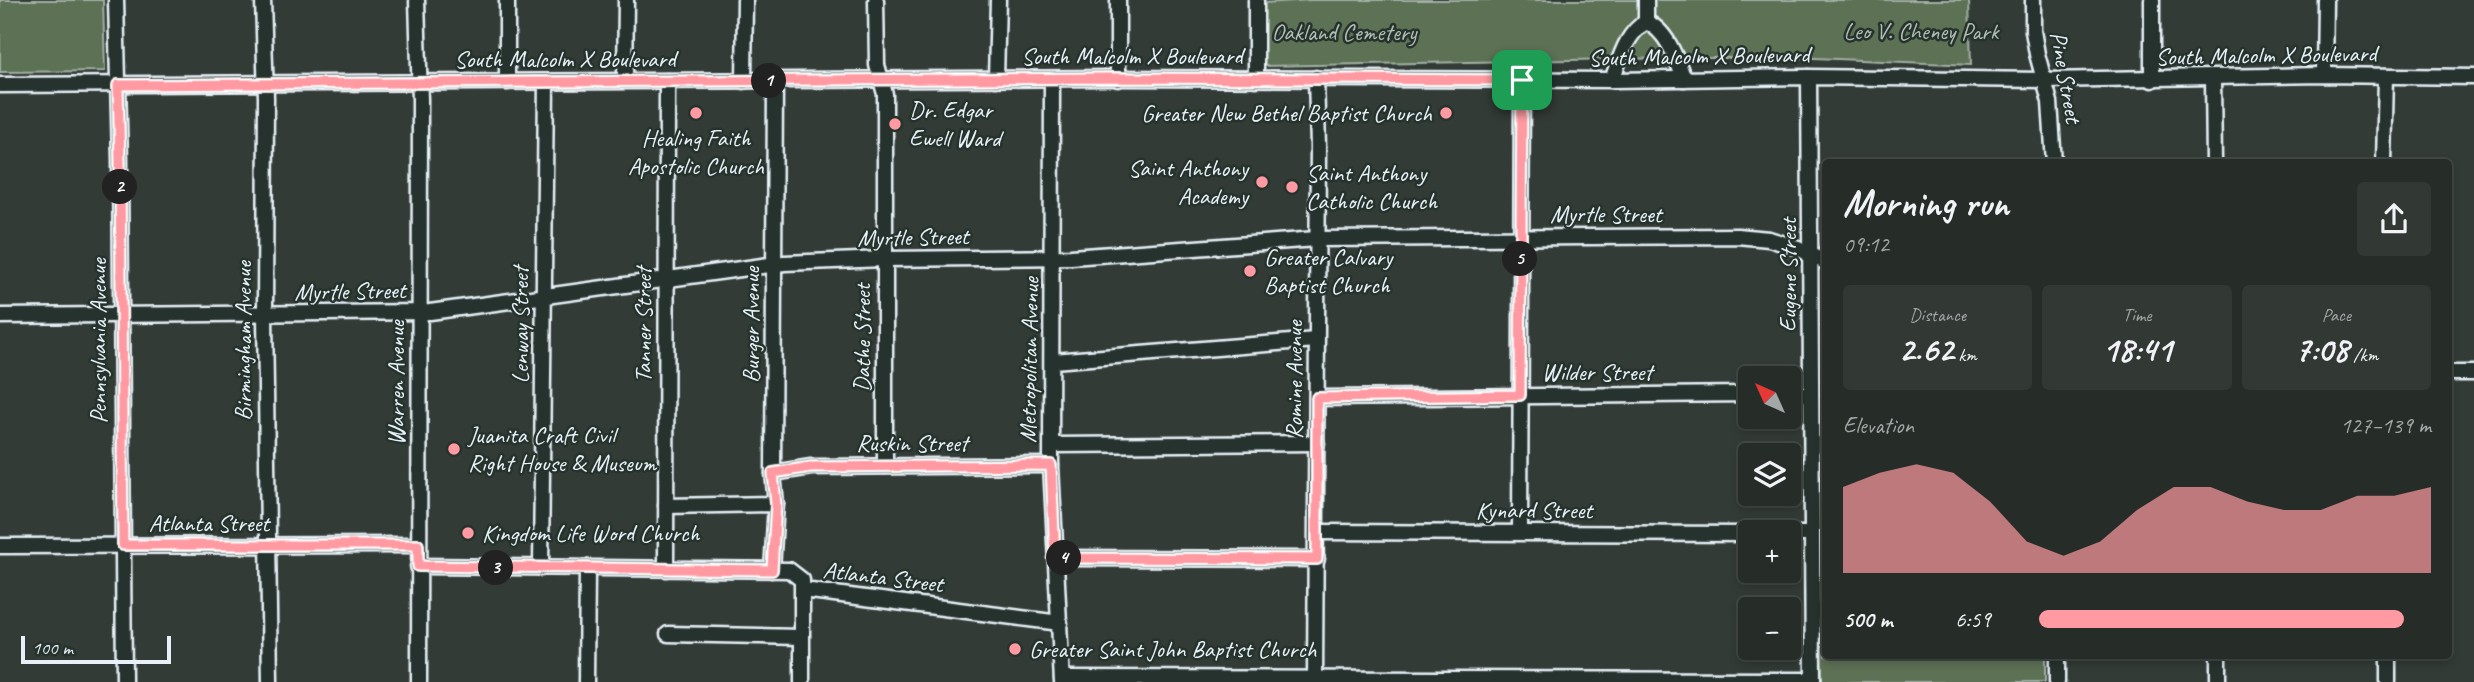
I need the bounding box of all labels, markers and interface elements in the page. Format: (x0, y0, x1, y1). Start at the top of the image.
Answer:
park label: Leo V. Cheney Park (1844, 16, 2001, 46)
park label: Oakland Cemetery (1271, 17, 1418, 47)
street label: Pine Street (2043, 29, 2089, 127)
street label: South Malcolm X Boulevard (2155, 38, 2380, 72)
street label: South Malcolm X Boulevard (1588, 39, 1813, 73)
street label: South Malcolm X Boulevard (1021, 41, 1246, 71)
street label: South Malcolm X Boulevard (454, 44, 679, 74)
pin (1492, 50, 1552, 110)
icon: arrive (1503, 61, 1541, 99)
pin: 1 (752, 64, 786, 98)
text: 1 (764, 68, 773, 92)
place label: Dr. Edgar Ewell Ward (909, 95, 1004, 153)
place label: Greater New Bethel Baptist Church (1141, 98, 1433, 128)
marker: Healing Faith Apostolic Church (688, 105, 704, 121)
marker: Greater New Bethel Baptist Church (1438, 105, 1454, 121)
marker: Dr. Edgar Ewell Ward (887, 116, 903, 132)
place label: Healing Faith Apostolic Church (628, 123, 765, 181)
place label: Saint Anthony Academy (1128, 153, 1250, 211)
place label: Saint Anthony Catholic Church (1306, 158, 1438, 216)
pin: 2 (102, 170, 138, 204)
text: 2 (115, 174, 124, 198)
marker: Saint Anthony Academy (1254, 174, 1270, 190)
marker: Saint Anthony Catholic Church (1284, 179, 1300, 195)
text: Morning run (1843, 180, 2009, 227)
button: share (2357, 182, 2431, 256)
street label: Myrtle Street (1550, 199, 1664, 229)
street label: Eugene Street (1773, 216, 1803, 332)
street label: Myrtle Street (857, 221, 971, 253)
text: 09:12 (1843, 230, 1889, 259)
place label: Greater Calvary Baptist Church (1264, 242, 1394, 300)
pin: 5 (1502, 242, 1538, 276)
text: 5 (1515, 246, 1524, 270)
street label: Pennsylvania Avenue (83, 256, 113, 424)
street label: Birmingham Avenue (228, 259, 258, 421)
street label: Lenway Street (505, 263, 535, 384)
marker: Greater Calvary Baptist Church (1242, 263, 1258, 279)
street label: Tanner Street (628, 264, 658, 383)
street label: Burger Avenue (736, 265, 766, 383)
street label: Myrtle Street (294, 275, 408, 307)
street label: Metropolitan Avenue (1013, 275, 1045, 443)
street label: Dathe Street (847, 282, 877, 392)
text: Distance (1909, 303, 1966, 327)
text: Time (2122, 303, 2152, 327)
text: Pace (2322, 303, 2351, 327)
street label: Warren Avenue (381, 318, 411, 445)
street label: Romine Avenue (1279, 318, 1309, 439)
text: 2.62 (1899, 327, 1954, 372)
text: 18:41 (2102, 327, 2172, 372)
text: 7:08 (2295, 327, 2349, 372)
text: km (1954, 343, 1977, 367)
text: /km (2349, 343, 2378, 367)
street label: Wilder Street (1542, 357, 1655, 387)
north arrow (1738, 366, 1801, 429)
map controls (1738, 366, 1801, 660)
text: Elevation (1843, 411, 1914, 440)
text: 127–139 m (2340, 411, 2431, 440)
place label: Juanita Craft Civil Right House & Museum (467, 420, 657, 478)
street label: Ruskin Street (856, 428, 971, 458)
marker: Juanita Craft Civil Right House & Museum (446, 441, 462, 457)
button: layers (1738, 443, 1801, 506)
street label: Kynard Street (1476, 495, 1594, 525)
street label: Atlanta Street (149, 508, 271, 538)
place label: Kingdom Life Word Church (482, 518, 701, 548)
button: + (1738, 520, 1801, 583)
marker: Kingdom Life Word Church (460, 525, 476, 541)
pin: 4 (1046, 540, 1082, 576)
text: 4 (1059, 545, 1068, 569)
pin: 3 (478, 550, 514, 586)
text: 3 (491, 555, 500, 579)
street label: Atlanta Street (821, 555, 947, 599)
button: − (1738, 597, 1801, 660)
text: 500 m (1843, 605, 1892, 634)
text: 6:59 (1955, 605, 1991, 634)
scale bar (21, 633, 172, 665)
place label: Greater Saint John Baptist Church (1029, 634, 1318, 664)
text: 100 m (32, 636, 73, 660)
marker: Greater Saint John Baptist Church (1007, 641, 1023, 657)

